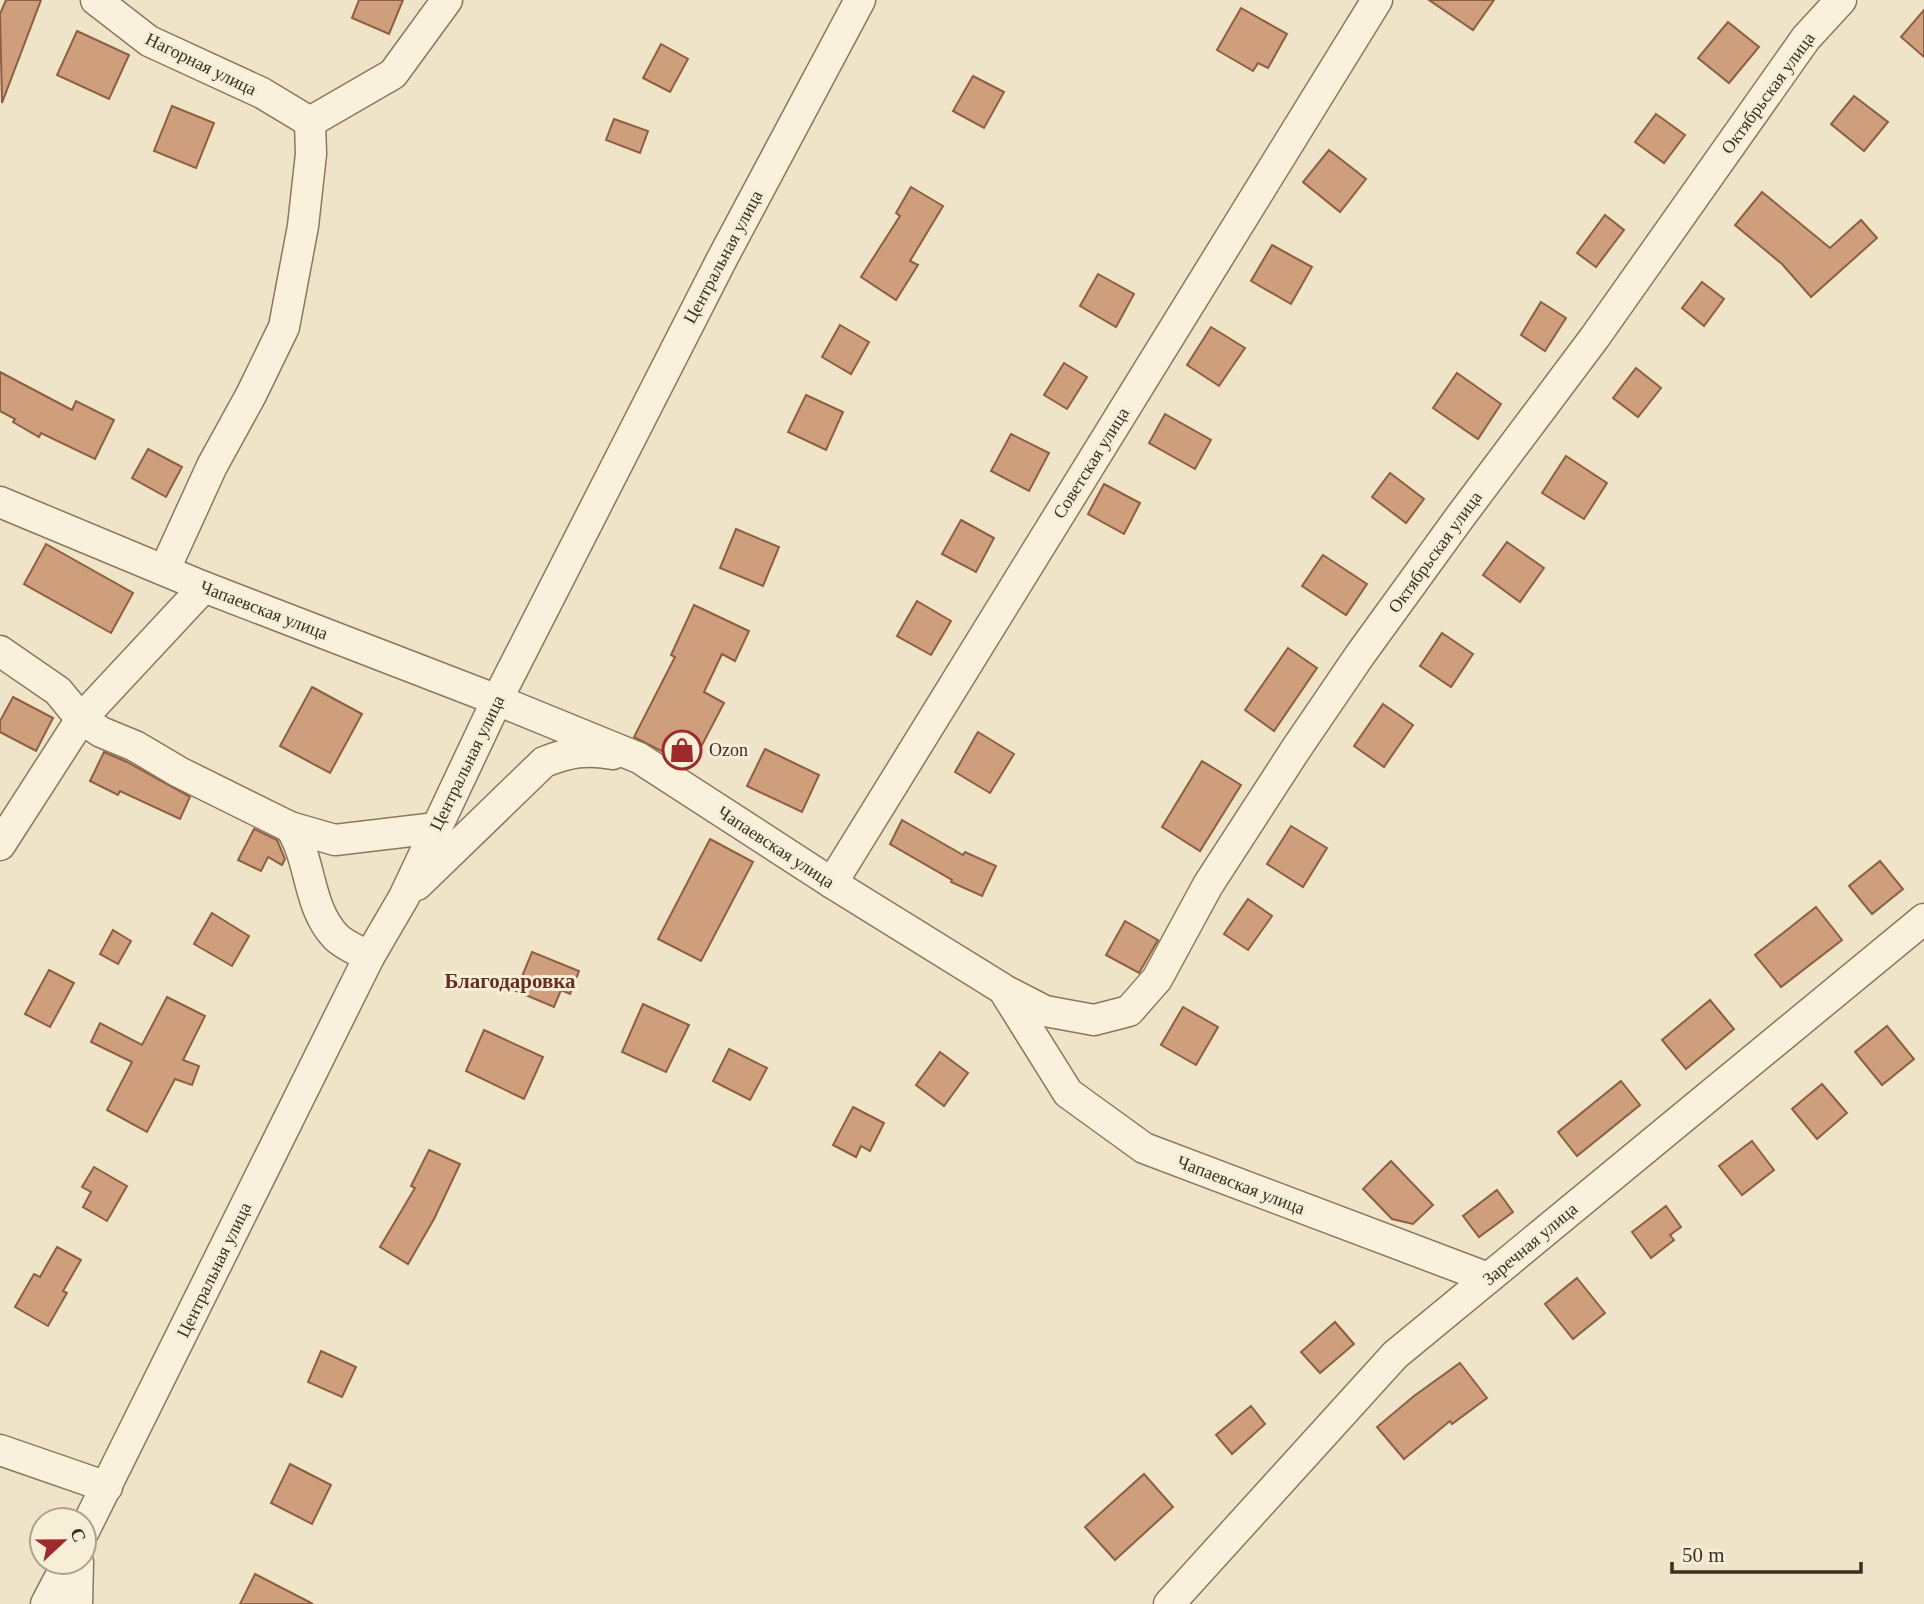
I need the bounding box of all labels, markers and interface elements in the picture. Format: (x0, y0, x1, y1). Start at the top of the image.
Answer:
street label: Октябрьская улица (1717, 28, 1819, 158)
street label: Нагорная улица (142, 29, 260, 99)
street label: Центральная улица (679, 187, 767, 327)
street label: Советская улица (1049, 404, 1133, 522)
street label: Октябрьская улица (1384, 487, 1486, 617)
street label: Чапаевская улица (197, 576, 331, 644)
street label: Центральная улица (426, 692, 508, 834)
shop icon: Ozon (661, 729, 703, 771)
place label: Ozon (709, 740, 748, 760)
street label: Чапаевская улица (714, 802, 838, 892)
district label: Благодаровка (444, 969, 576, 993)
street label: Чапаевская улица (1174, 1151, 1308, 1219)
street label: Центральная улица (173, 1199, 255, 1341)
street label: Заречная улица (1479, 1199, 1581, 1289)
north arrow (28, 1506, 98, 1576)
text: С (66, 1525, 91, 1545)
scale bar (1672, 1530, 1861, 1574)
text: 50 m (1682, 1543, 1725, 1567)

